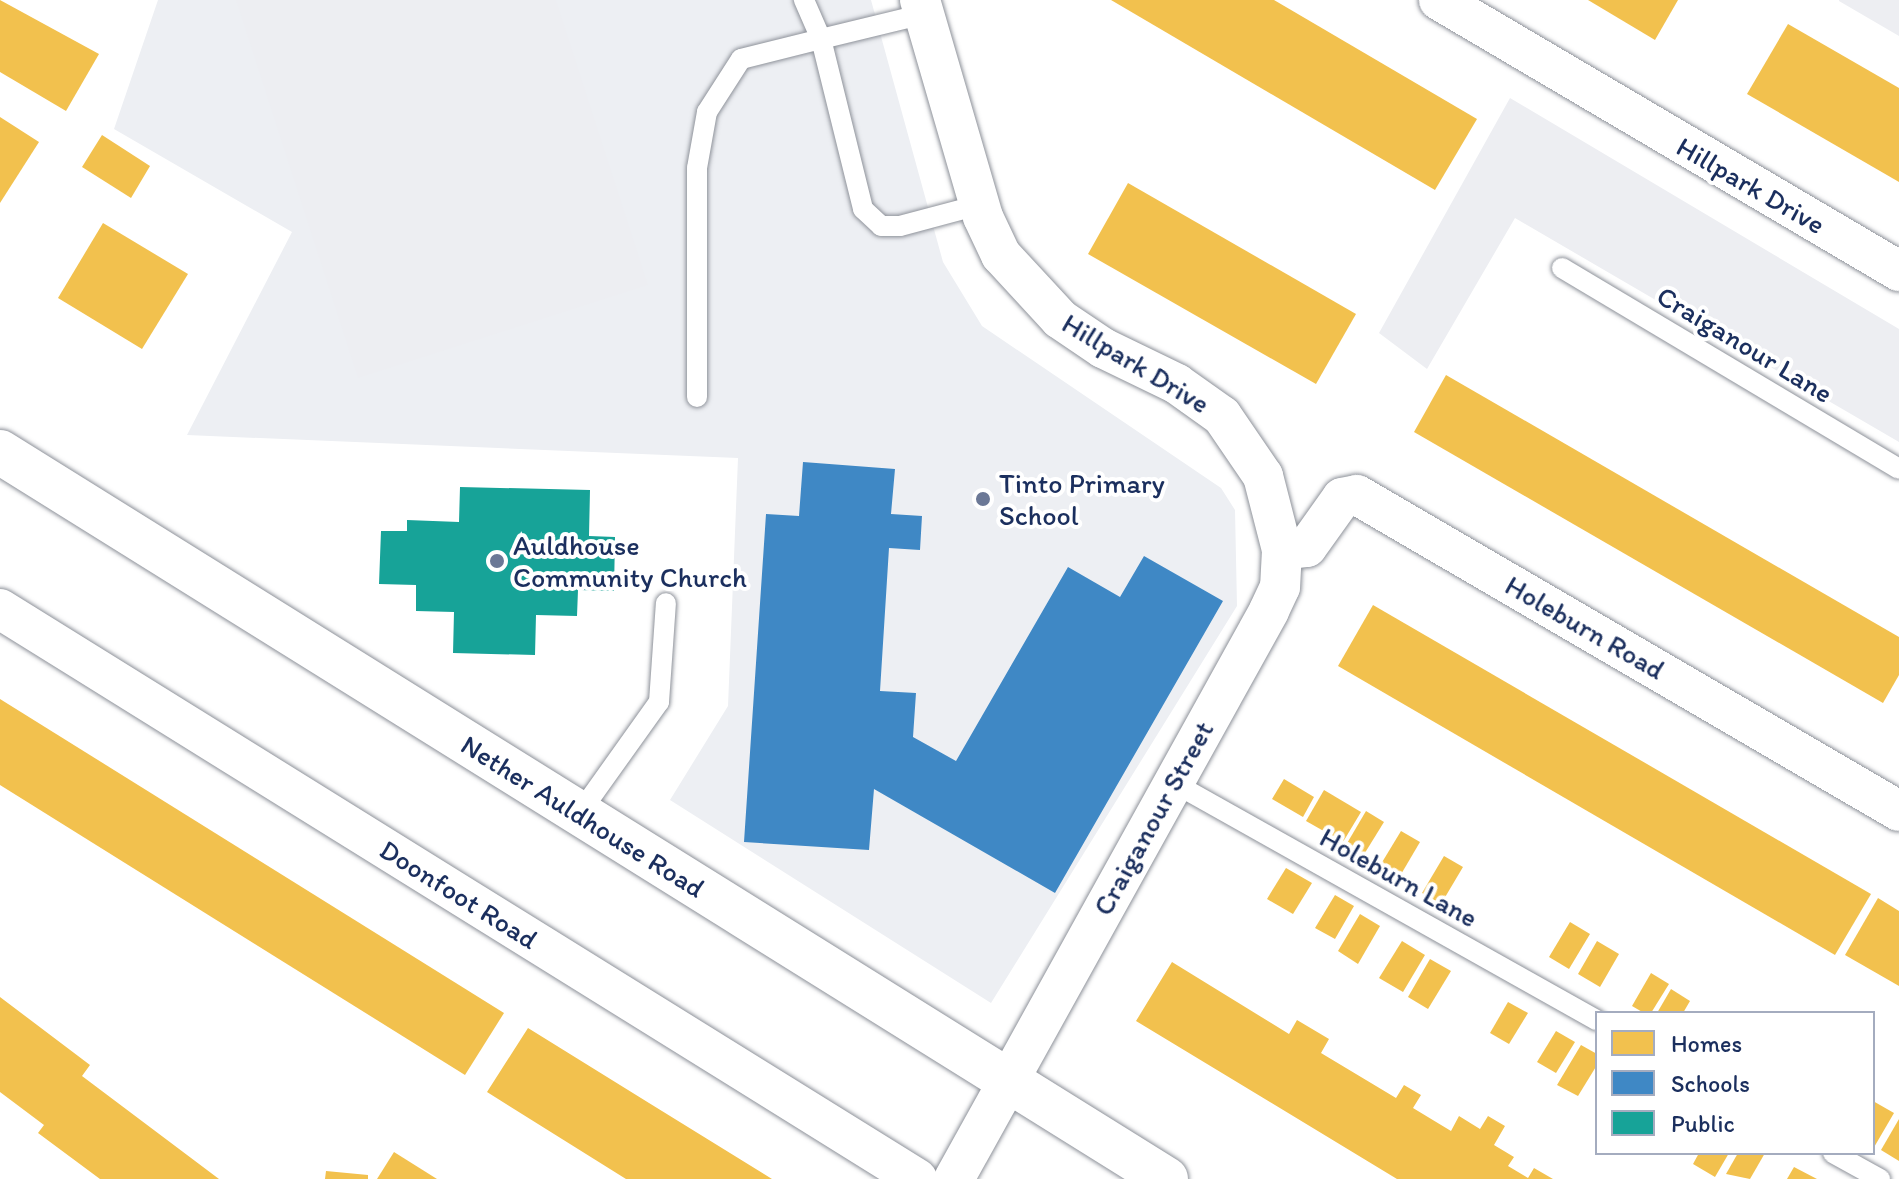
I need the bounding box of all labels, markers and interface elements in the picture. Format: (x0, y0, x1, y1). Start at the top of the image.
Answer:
street label: Hillpark Drive (1671, 129, 1831, 241)
street label: Craiganour Lane (1651, 278, 1839, 410)
street label: Hillpark Drive (1056, 306, 1216, 420)
place label: Tinto Primary School (999, 466, 1164, 532)
marker: Tinto Primary School (974, 490, 992, 508)
place label: Auldhouse Community Church (513, 528, 747, 594)
marker: Auldhouse Community Church (488, 552, 506, 570)
street label: Holeburn Road (1499, 568, 1671, 686)
street label: Craiganour Street (1086, 715, 1220, 921)
street label: Nether Auldhouse Road (455, 727, 711, 905)
street label: Holeburn Lane (1314, 820, 1484, 934)
street label: Doonfoot Road (374, 832, 544, 956)
legend (1595, 1011, 1875, 1155)
text: Homes (1671, 1029, 1742, 1058)
text: Schools (1671, 1069, 1750, 1098)
text: Public (1671, 1109, 1735, 1138)

